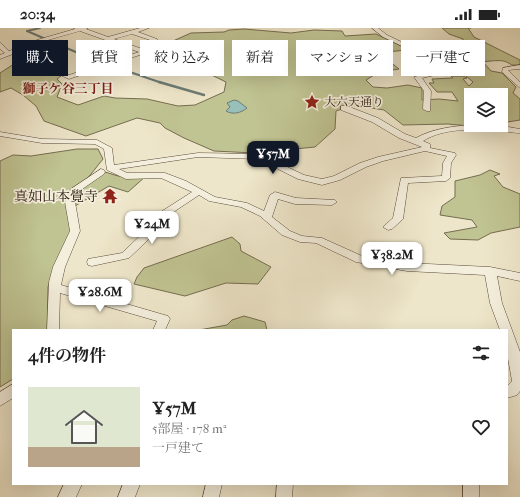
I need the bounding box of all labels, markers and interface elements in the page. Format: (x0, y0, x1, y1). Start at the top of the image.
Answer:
text: 20:34 (20, 5, 55, 23)
chip: 購入 (12, 40, 68, 76)
chip: 賃貸 (76, 40, 132, 76)
chip: 絞り込み (140, 40, 224, 76)
chip: 新着 (232, 40, 288, 76)
chip: マンション (296, 40, 393, 76)
chip: 一戸建て (401, 40, 485, 76)
district label: 獅子ケ谷三丁目 (22, 81, 114, 96)
map controls (464, 88, 508, 132)
button: layers (464, 88, 508, 132)
place icon: 大六天通り (303, 93, 321, 111)
place label: 大六天通り (324, 95, 384, 109)
pin: ¥57M (249, 141, 297, 175)
text: ¥57M (256, 146, 290, 161)
temple icon: 真如山本覺寺 (101, 187, 119, 205)
place label: 真如山本覺寺 (14, 188, 98, 205)
pin: ¥24M (128, 211, 176, 245)
text: ¥24M (134, 216, 170, 231)
pin: ¥38.2M (359, 242, 425, 276)
text: ¥38.2M (370, 247, 414, 262)
pin: ¥28.6M (67, 279, 133, 313)
text: ¥28.6M (78, 284, 122, 299)
icon: filters (470, 342, 492, 364)
text: 4件の物件 (28, 345, 106, 365)
text: ¥57M (152, 398, 196, 418)
icon: home (60, 403, 108, 451)
icon: heart (470, 416, 492, 438)
text: 5部屋 · 178 m² (152, 421, 227, 436)
text: 一戸建て (152, 440, 204, 455)

